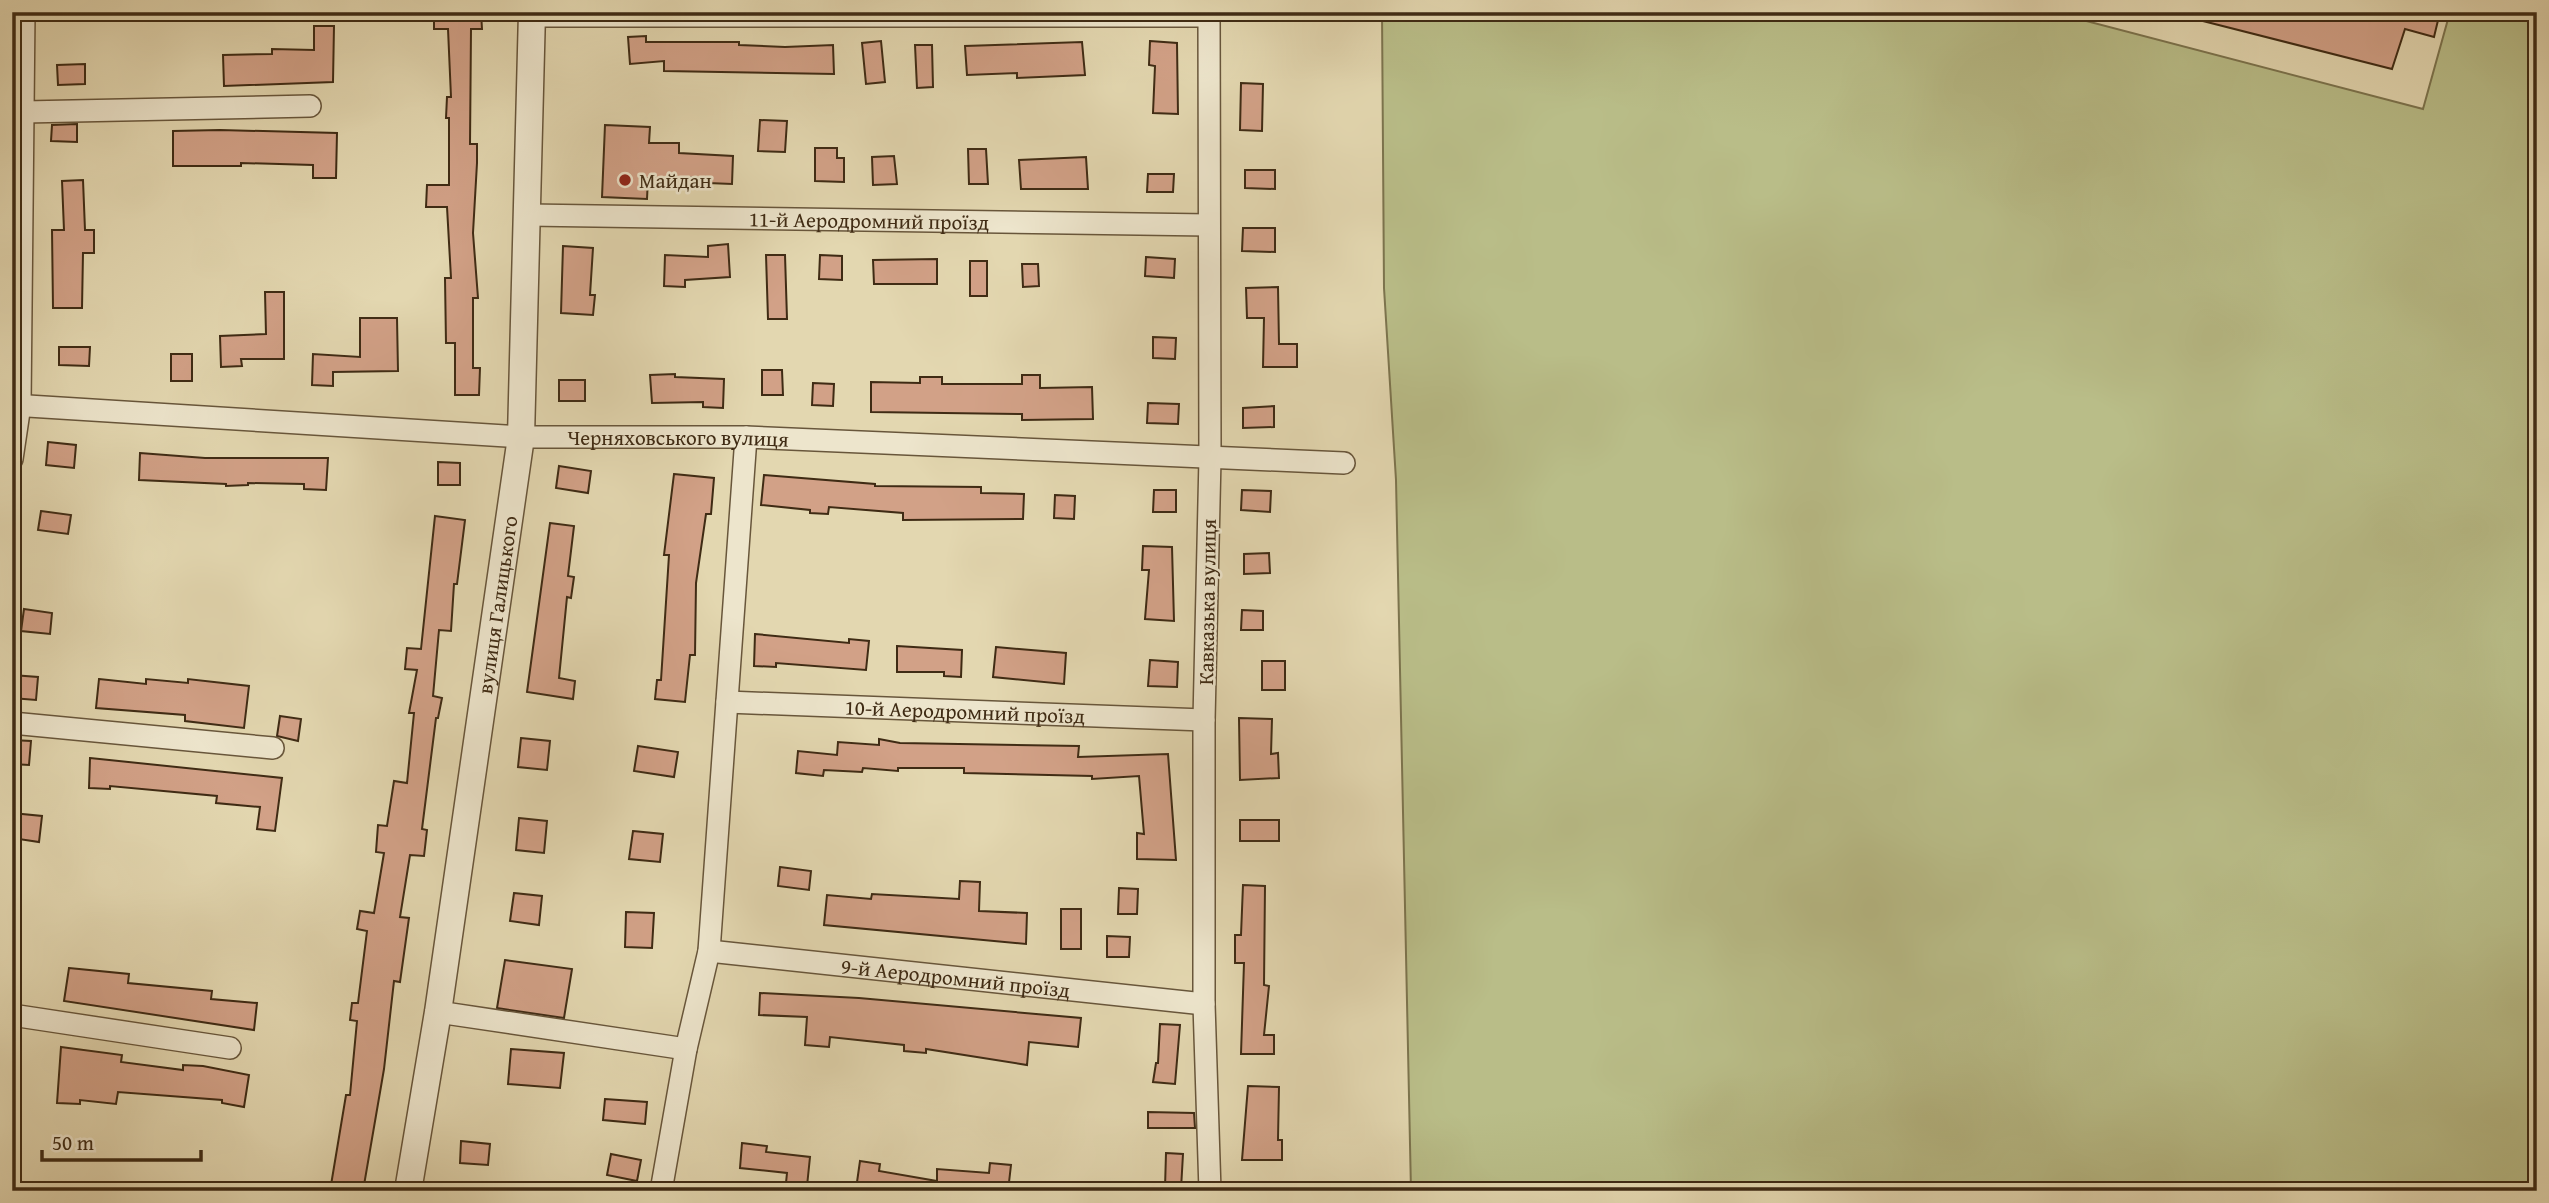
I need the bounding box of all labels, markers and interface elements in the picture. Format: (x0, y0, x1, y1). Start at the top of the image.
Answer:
place label: Майдан (639, 165, 712, 196)
marker: Майдан (617, 172, 633, 188)
street label: 11-й Аеродромний проїзд (749, 203, 990, 237)
street label: Черняховського вулиця (567, 421, 790, 454)
street label: вулиця Галицького (469, 514, 525, 696)
street label: Кавказька вулиця (1190, 518, 1224, 685)
street label: 10-й Аеродромний проїзд (844, 691, 1086, 731)
street label: 9-й Аеродромний проїзд (839, 950, 1072, 1005)
scale bar (42, 1119, 201, 1163)
text: 50 m (52, 1127, 94, 1158)

